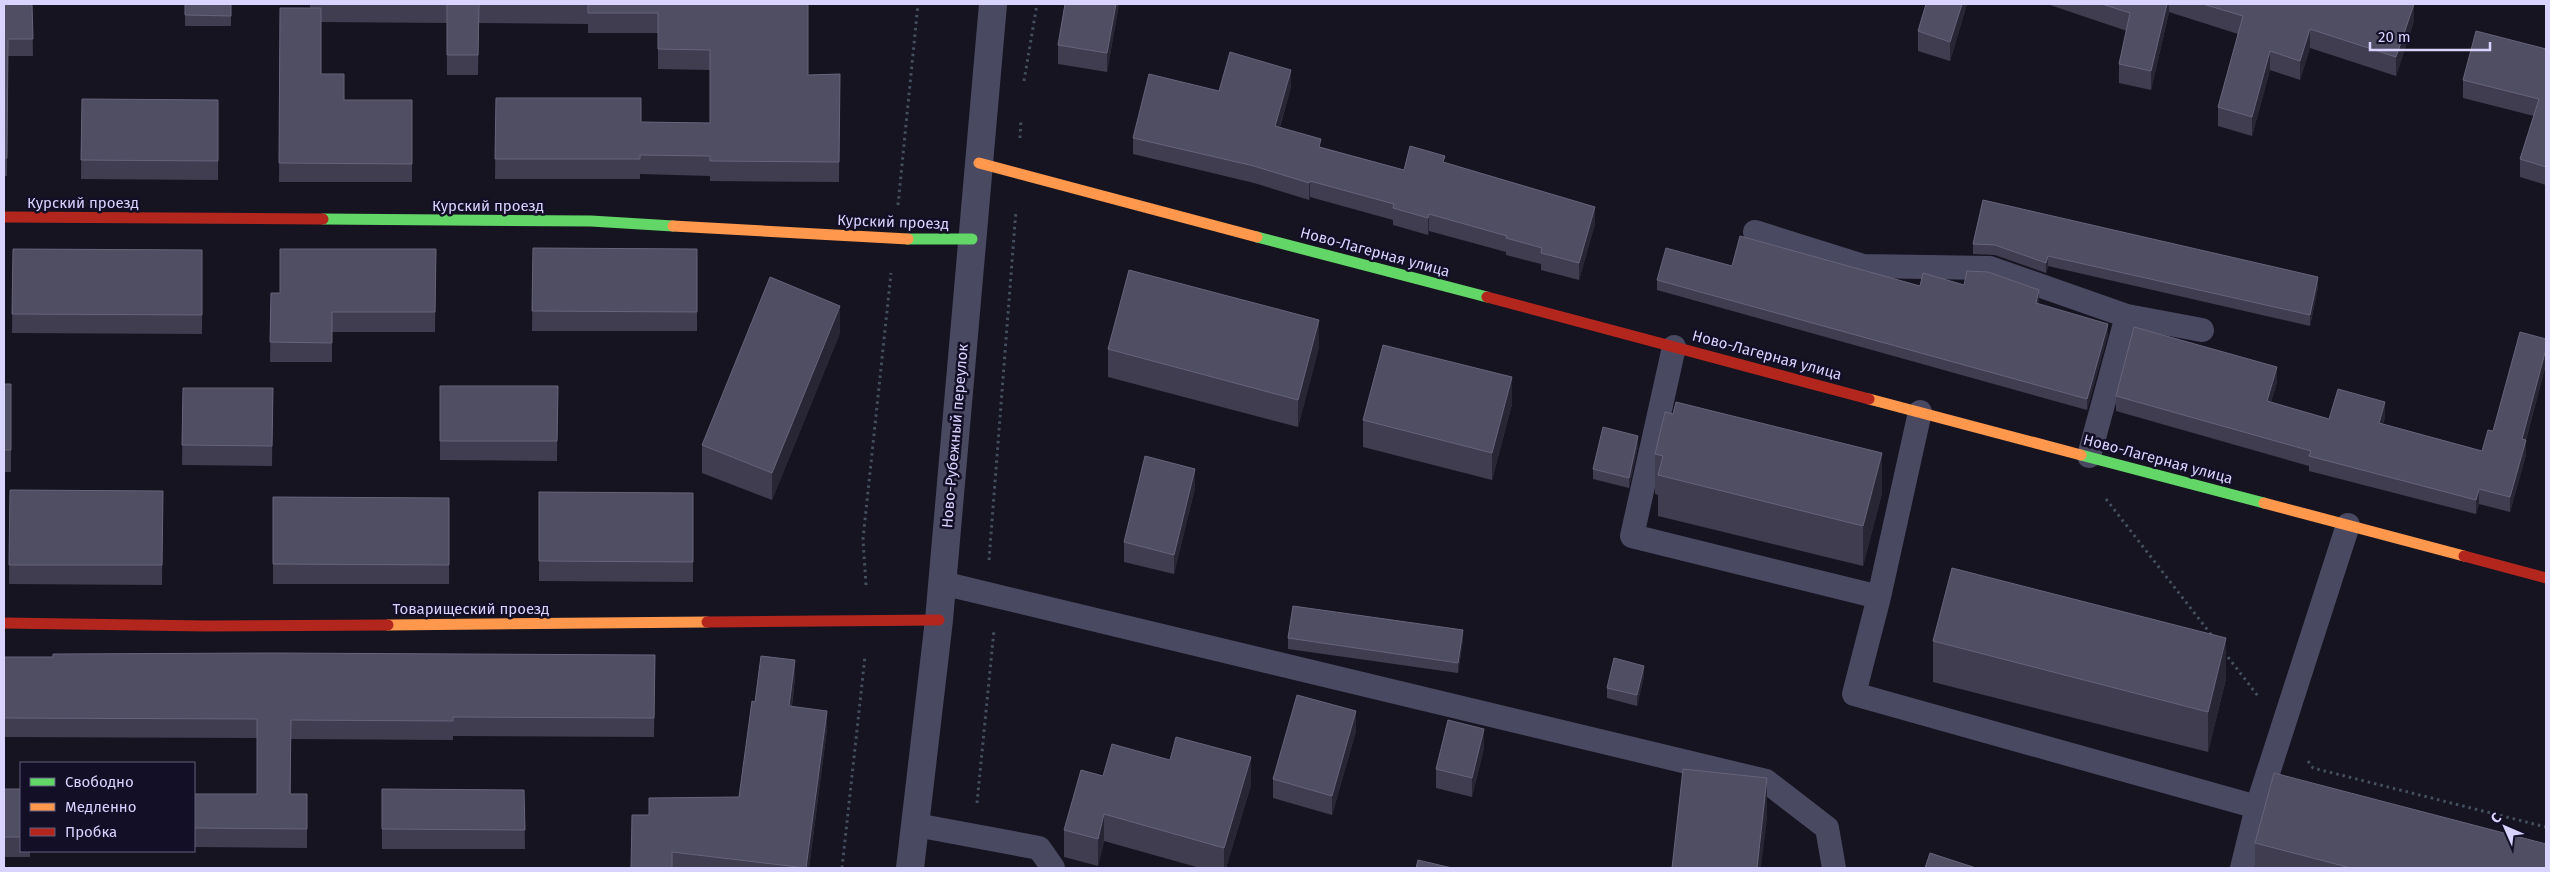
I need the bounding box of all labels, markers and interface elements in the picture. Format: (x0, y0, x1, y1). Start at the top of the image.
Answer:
scale bar (2370, 20, 2490, 52)
text: 20 m (2378, 28, 2411, 46)
street label: Курский проезд (27, 194, 139, 212)
street label: Курский проезд (432, 197, 544, 215)
street label: Курский проезд (837, 211, 949, 233)
street label: Ново-Лагерная улица (1298, 223, 1452, 281)
street label: Ново-Лагерная улица (1690, 326, 1844, 384)
street label: Ново-Рубежный переулок (938, 343, 972, 529)
street label: Ново-Лагерная улица (2081, 430, 2235, 488)
street label: Товарищеский проезд (392, 600, 550, 618)
legend (20, 762, 195, 852)
text: Свободно (65, 773, 134, 791)
text: Медленно (65, 798, 137, 816)
north arrow (2480, 802, 2530, 852)
text: С (2487, 809, 2505, 827)
text: Пробка (65, 823, 117, 841)

